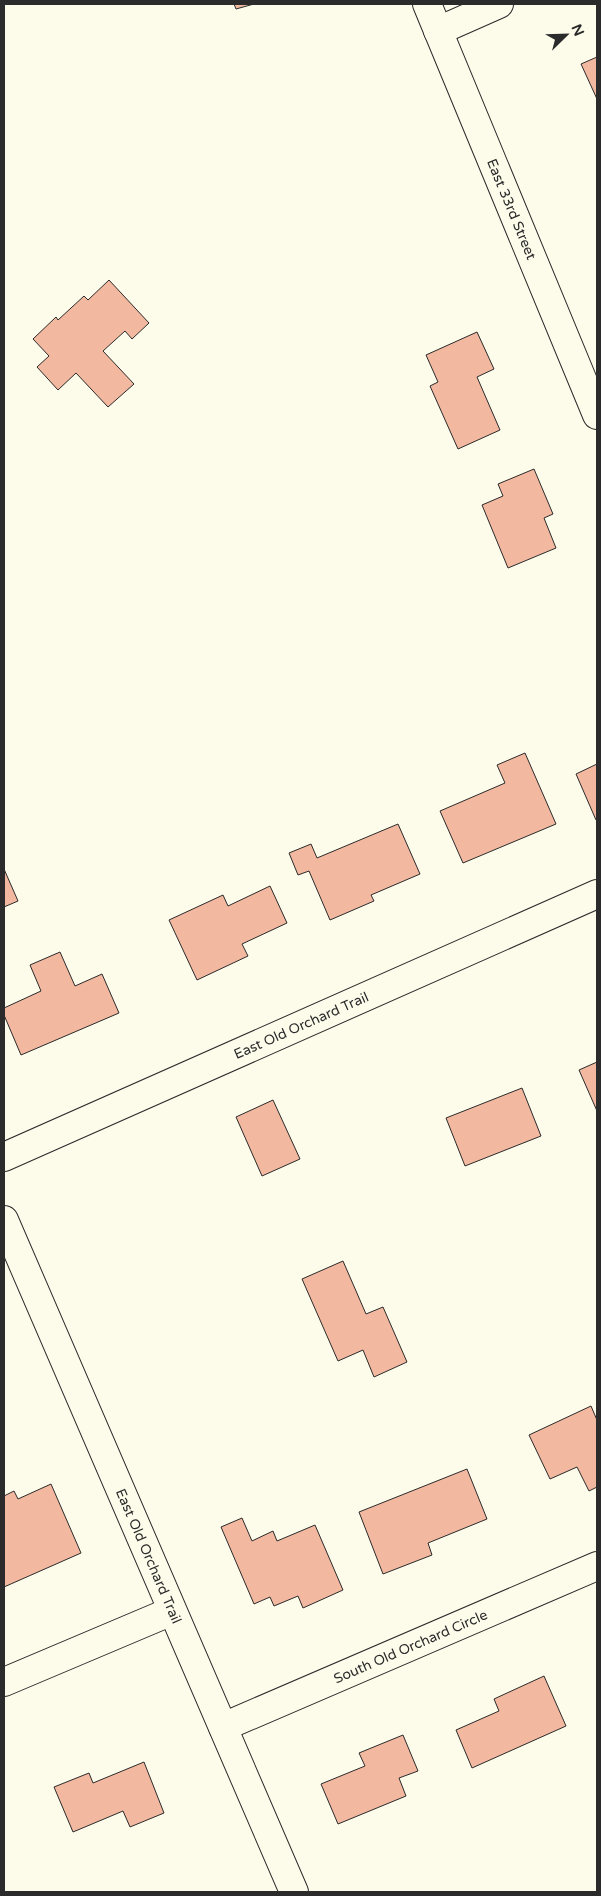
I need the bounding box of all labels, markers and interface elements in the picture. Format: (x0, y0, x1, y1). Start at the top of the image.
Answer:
north arrow (541, 10, 591, 60)
text: N (567, 22, 588, 39)
street label: East 33rd Street (483, 156, 541, 263)
street label: East Old Orchard Trail (231, 988, 371, 1062)
street label: East Old Orchard Trail (112, 1486, 186, 1626)
street label: South Old Orchard Circle (331, 1606, 490, 1687)

